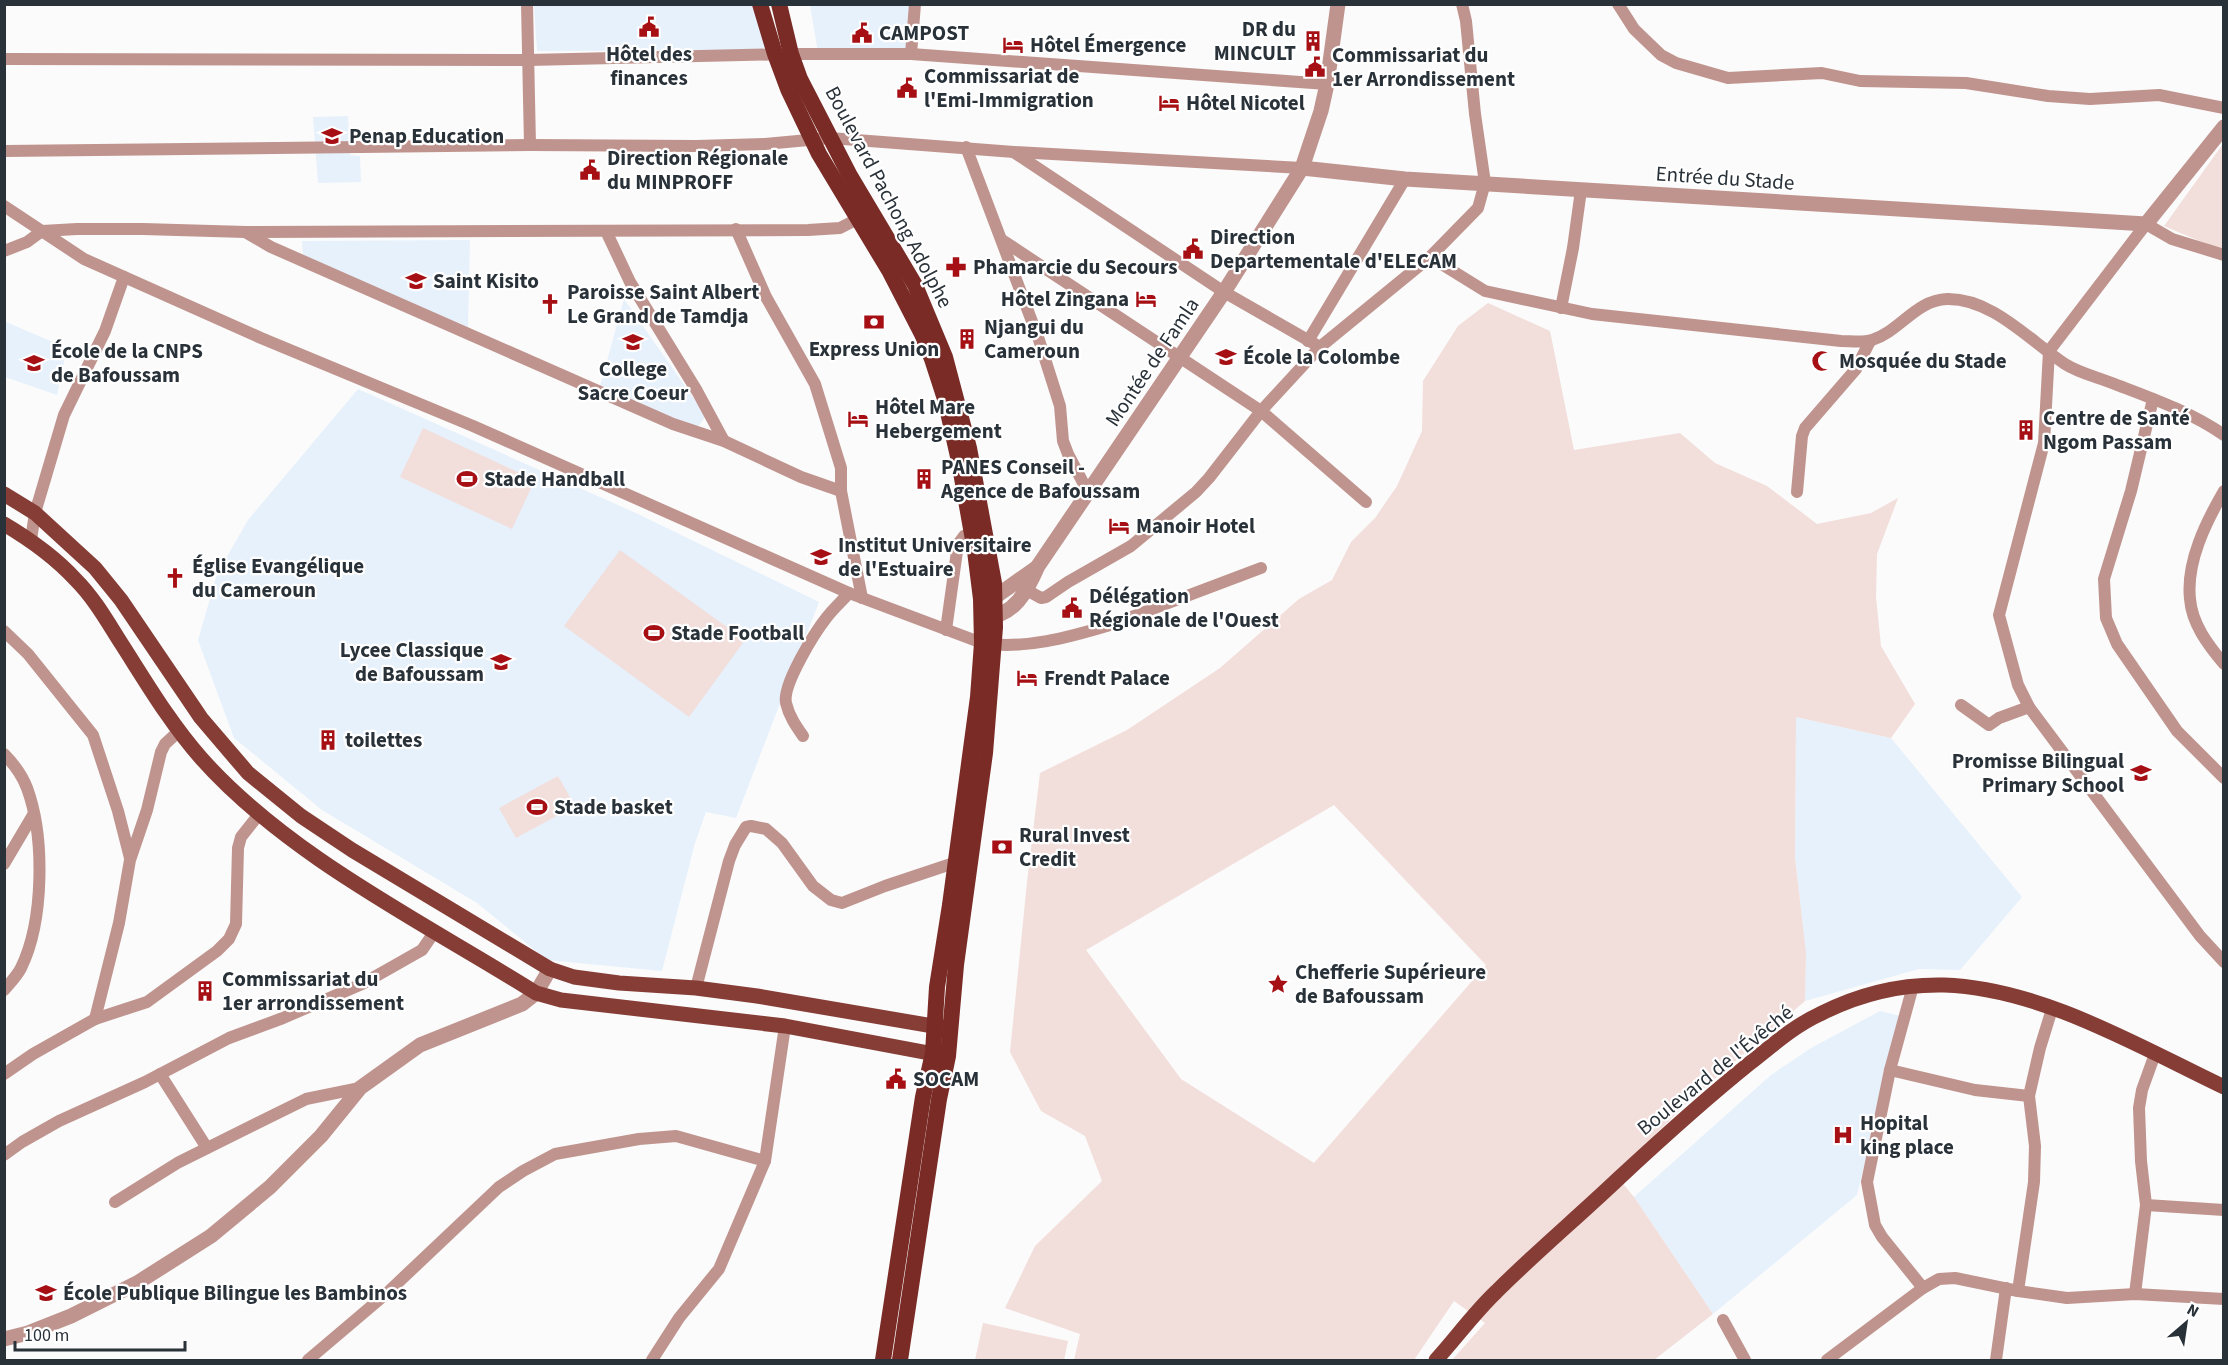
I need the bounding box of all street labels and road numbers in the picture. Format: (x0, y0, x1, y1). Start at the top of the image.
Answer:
street label: Boulevard Pachong Adolphe (818, 81, 960, 313)
street label: Entrée du Stade (1655, 158, 1795, 198)
street label: Montée de Famla (1098, 291, 1206, 433)
street label: Boulevard de l'Évêché (1630, 998, 1800, 1142)

